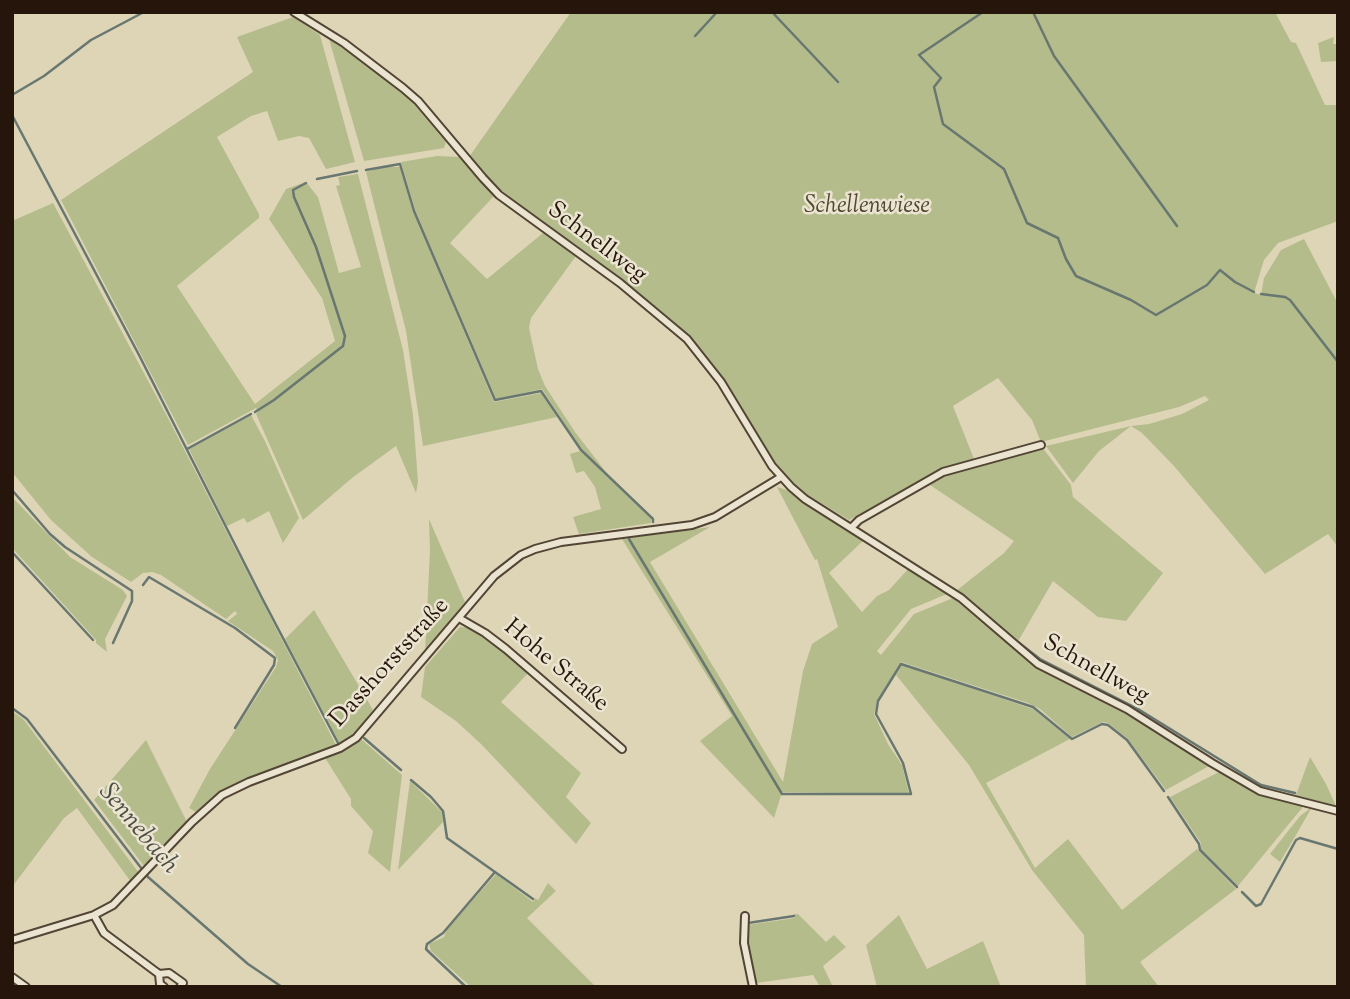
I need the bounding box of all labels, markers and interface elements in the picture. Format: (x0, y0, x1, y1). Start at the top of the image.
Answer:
park label: Schellenwiese (804, 194, 930, 222)
street label: Schnellweg (540, 197, 652, 291)
street label: Dasshorststraße (325, 593, 457, 735)
street label: Hohe Straße (497, 615, 613, 719)
street label: Schnellweg (1037, 630, 1153, 712)
water label: Sennebach (90, 778, 184, 882)

